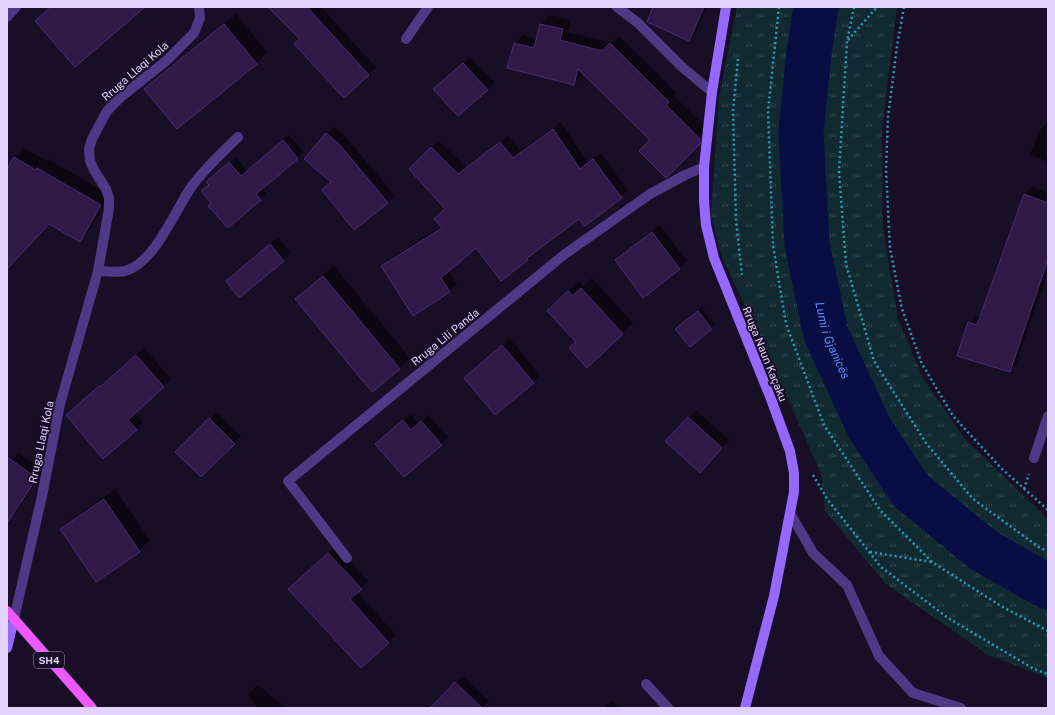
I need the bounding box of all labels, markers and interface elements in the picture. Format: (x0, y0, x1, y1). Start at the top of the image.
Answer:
street label: Rruga Llaqi Kola (99, 39, 171, 103)
water label: Lumi i Gjanicës (812, 300, 853, 381)
street label: Rruga Naun Kaçaku (740, 305, 790, 404)
street label: Rruga Lili Panda (409, 306, 481, 368)
street label: Rruga Llaqi Kola (26, 400, 56, 484)
road number: SH4 (34, 652, 64, 668)

